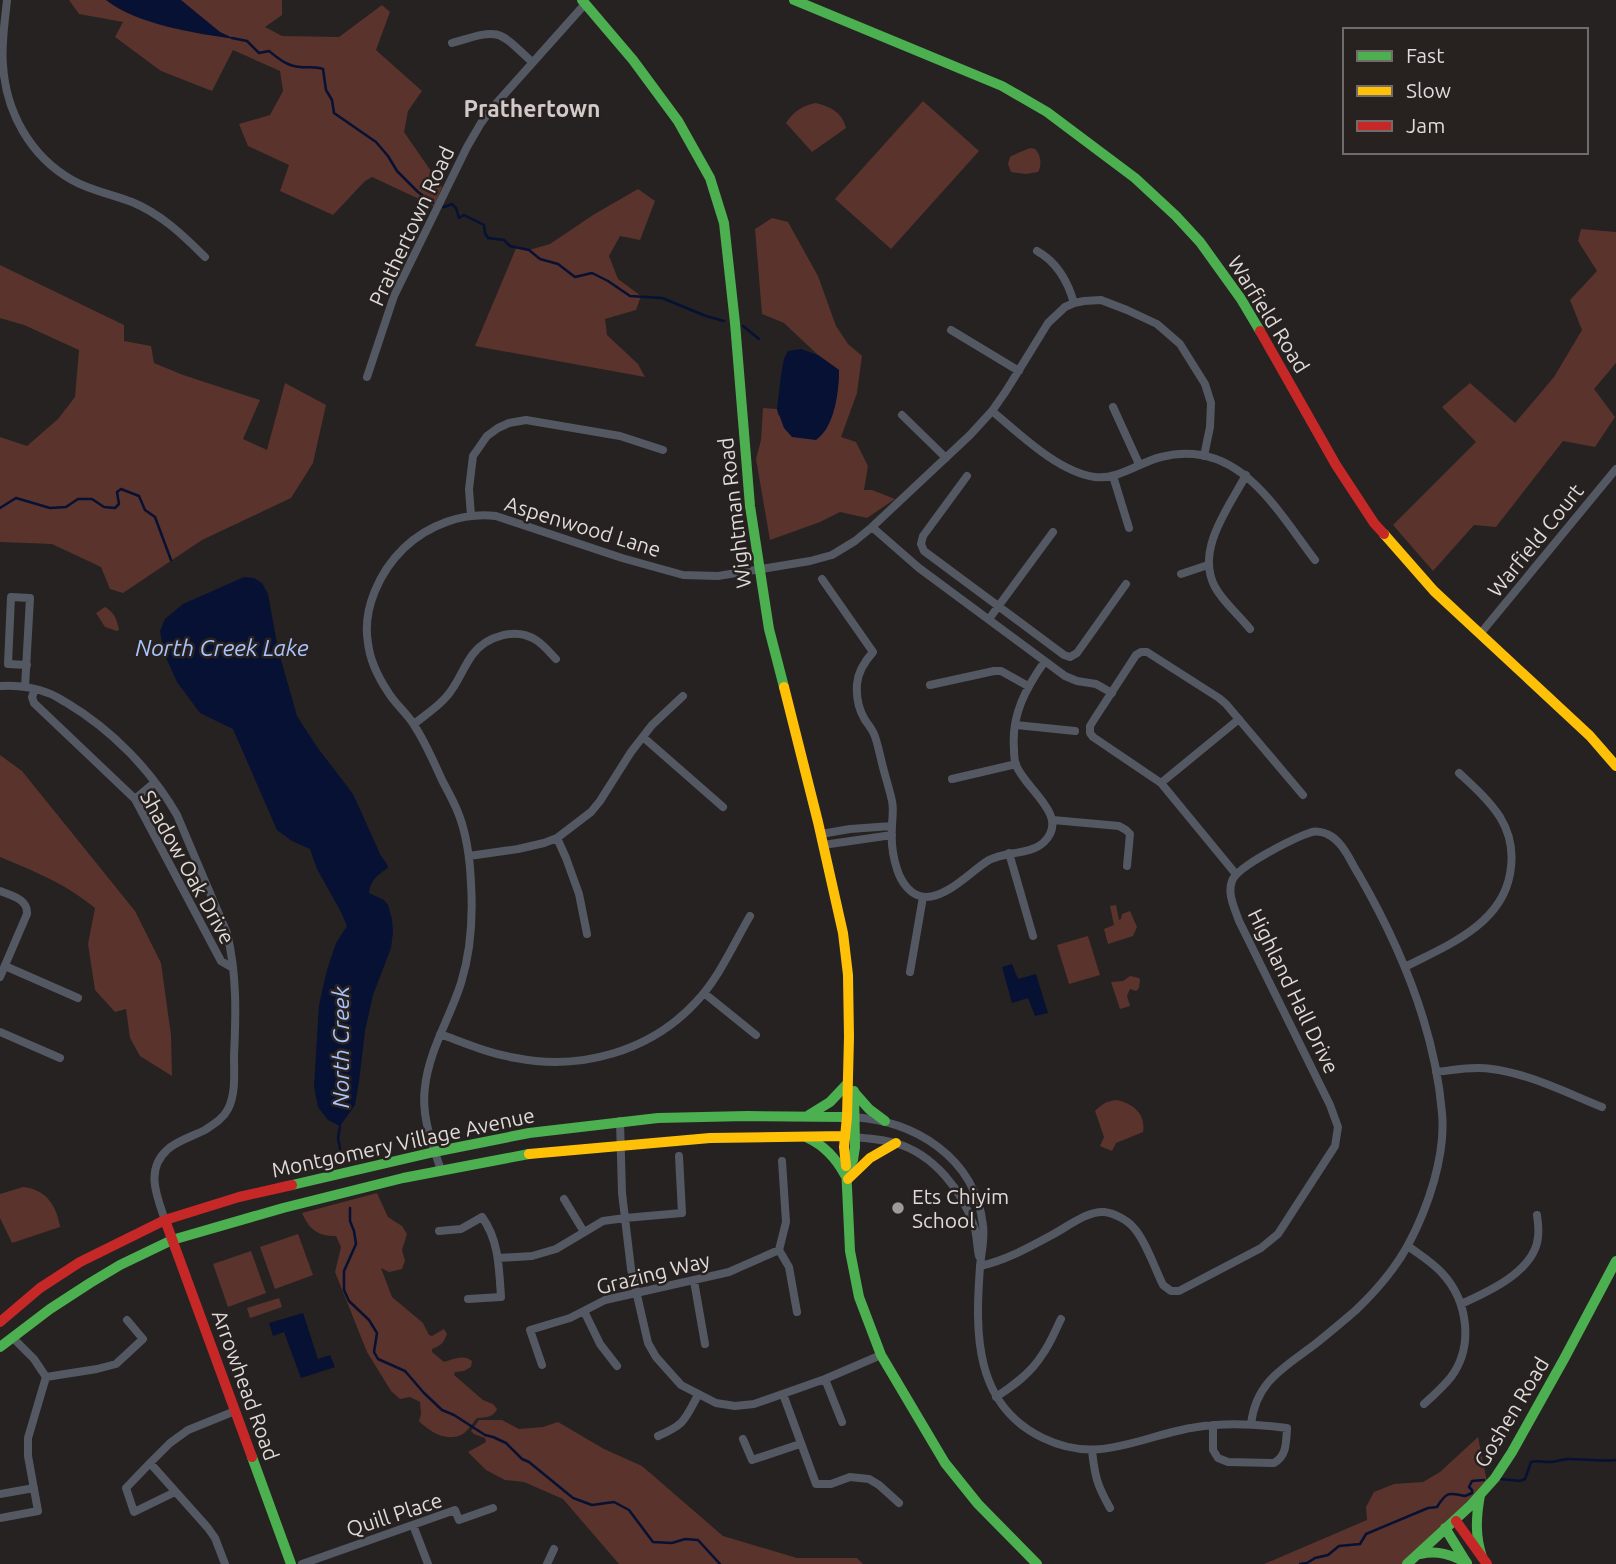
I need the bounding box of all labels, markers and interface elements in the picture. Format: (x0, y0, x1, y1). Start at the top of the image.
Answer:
legend (1343, 28, 1588, 154)
text: Fast (1406, 43, 1444, 67)
text: Slow (1406, 78, 1451, 102)
district label: Prathertown (463, 96, 601, 121)
text: Jam (1406, 113, 1445, 137)
street label: Prathertown Road (364, 143, 458, 309)
street label: Warfield Road (1223, 251, 1315, 377)
street label: Wightman Road (713, 436, 755, 590)
street label: Warfield Court (1482, 479, 1588, 601)
street label: Aspenwood Lane (502, 491, 664, 561)
water label: North Creek Lake (135, 635, 309, 660)
street label: Shadow Oak Drive (136, 786, 240, 948)
street label: Highland Hall Drive (1244, 905, 1344, 1077)
water label: North Creek (328, 986, 353, 1108)
street label: Montgomery Village Avenue (269, 1102, 537, 1182)
place label: Ets Chiyim School (912, 1184, 1009, 1232)
marker: Ets Chiyim School (890, 1200, 906, 1216)
street label: Grazing Way (594, 1247, 712, 1299)
street label: Arrowhead Road (208, 1307, 284, 1463)
street label: Goshen Road (1469, 1353, 1553, 1471)
street label: Quill Place (343, 1487, 445, 1541)

